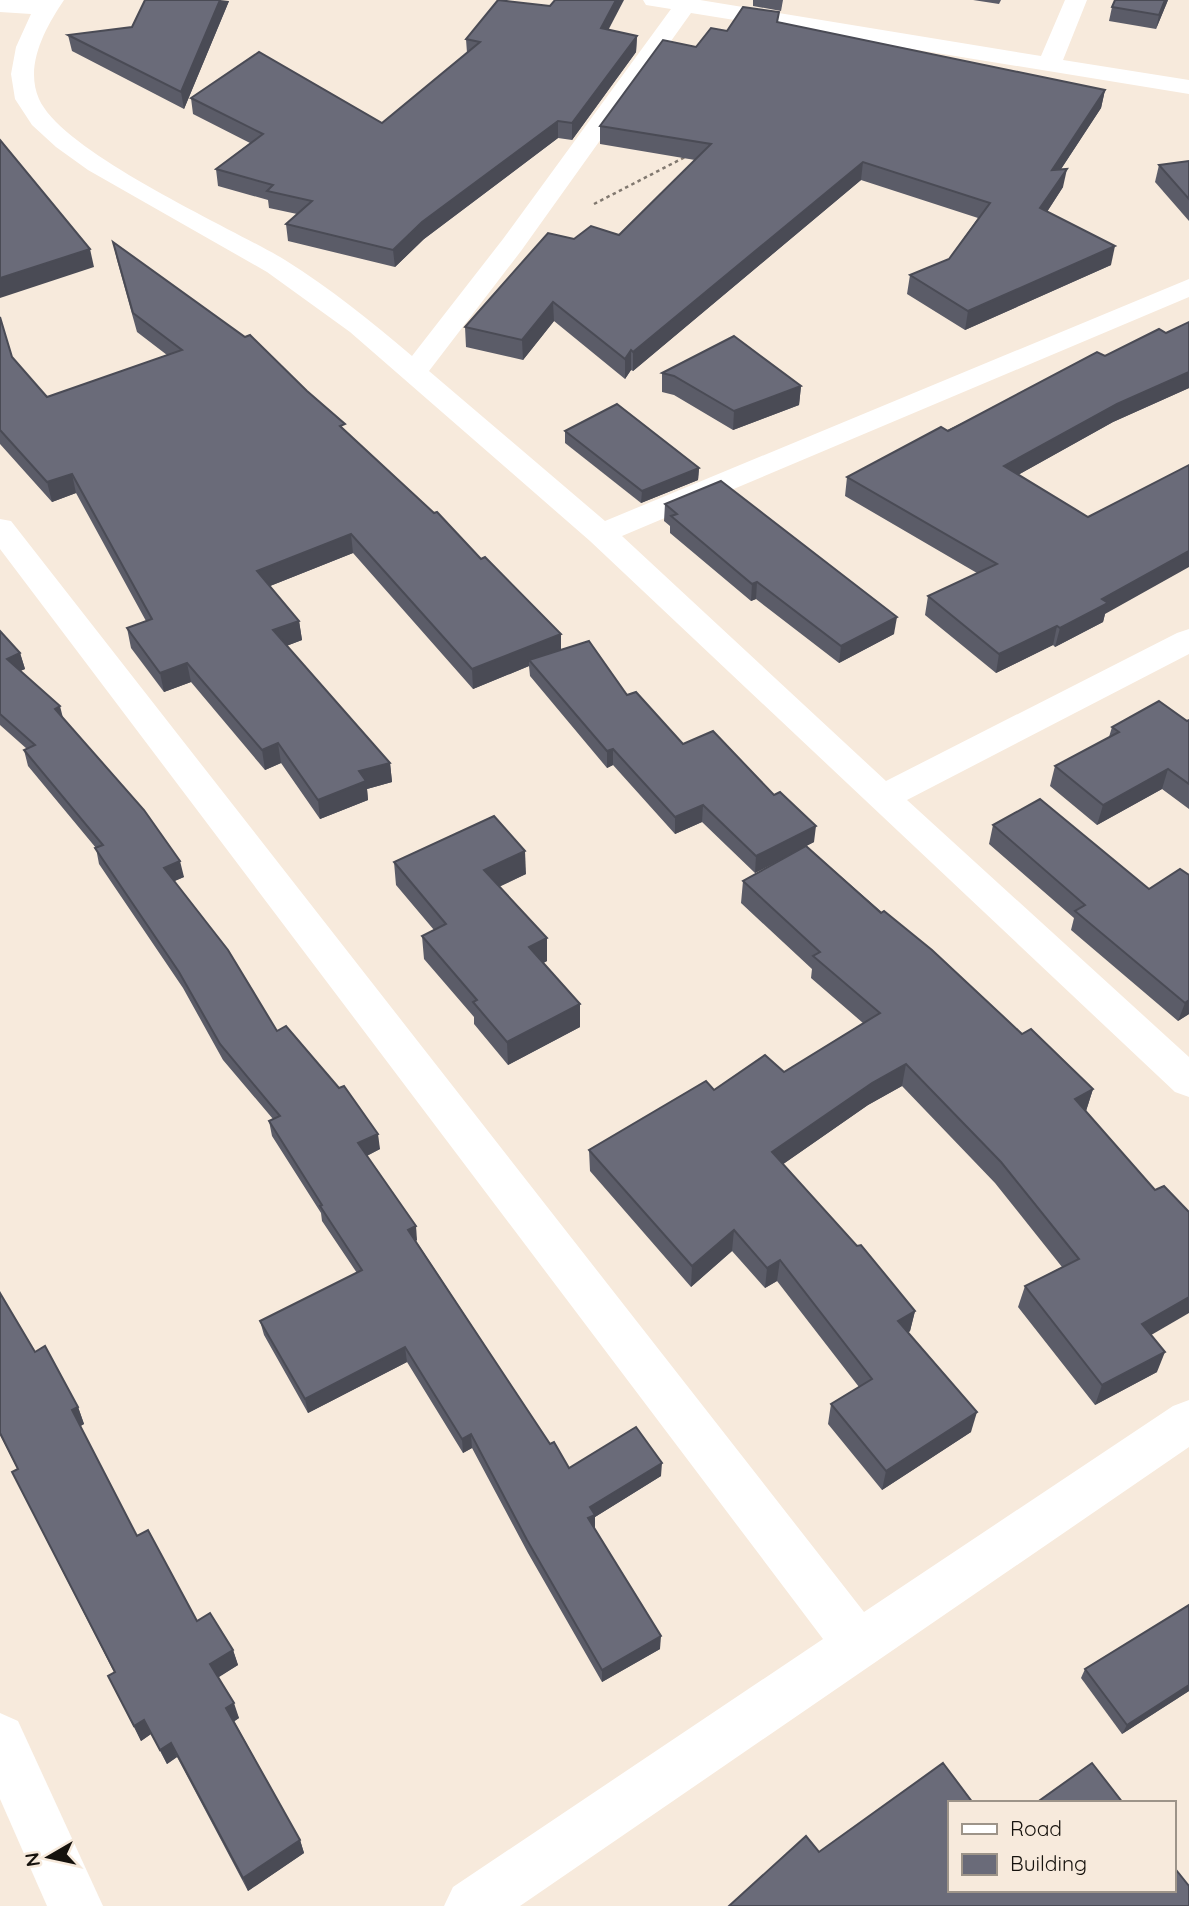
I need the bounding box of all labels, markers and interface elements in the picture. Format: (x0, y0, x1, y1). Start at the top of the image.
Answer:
legend (948, 1801, 1175, 1892)
text: Road (1010, 1815, 1062, 1841)
north arrow (14, 1822, 84, 1892)
text: Building (1010, 1850, 1087, 1876)
text: N (19, 1851, 45, 1868)

